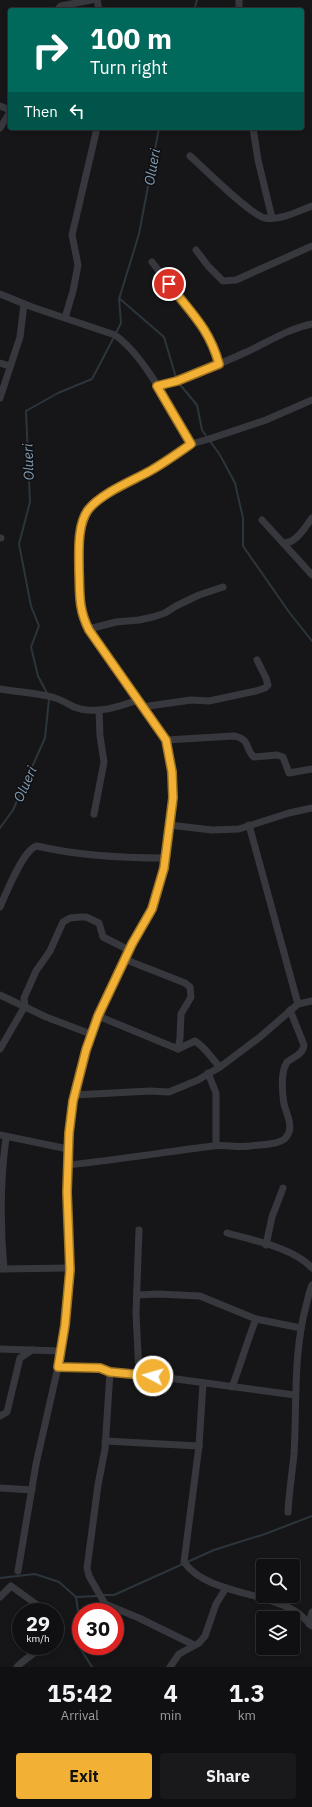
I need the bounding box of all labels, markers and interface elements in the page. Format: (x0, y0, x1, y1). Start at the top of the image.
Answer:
text: 100 m (90, 20, 172, 57)
icon: right (24, 24, 76, 76)
text: Turn right (90, 56, 168, 79)
icon: left (66, 100, 88, 122)
text: Then (24, 102, 58, 121)
water label: Olueri (140, 147, 164, 187)
pin (152, 267, 186, 301)
icon: arrive (158, 273, 180, 295)
water label: Olueri (18, 443, 38, 481)
water label: Olueri (9, 763, 41, 805)
position arrow (132, 1355, 174, 1397)
map controls (256, 1559, 300, 1655)
button: search (256, 1559, 300, 1603)
speed limit sign: 30 (72, 1603, 124, 1655)
text: 29 (26, 1610, 50, 1637)
button: layers (256, 1611, 300, 1655)
text: km/h (26, 1632, 50, 1645)
text: 15:42 (47, 1677, 113, 1709)
text: 4 (163, 1677, 178, 1709)
text: 1.3 (229, 1677, 265, 1709)
text: Arrival (61, 1707, 99, 1724)
text: min (160, 1707, 182, 1724)
text: km (238, 1707, 256, 1724)
button: Exit (16, 1753, 152, 1799)
button: Share (160, 1753, 296, 1799)

